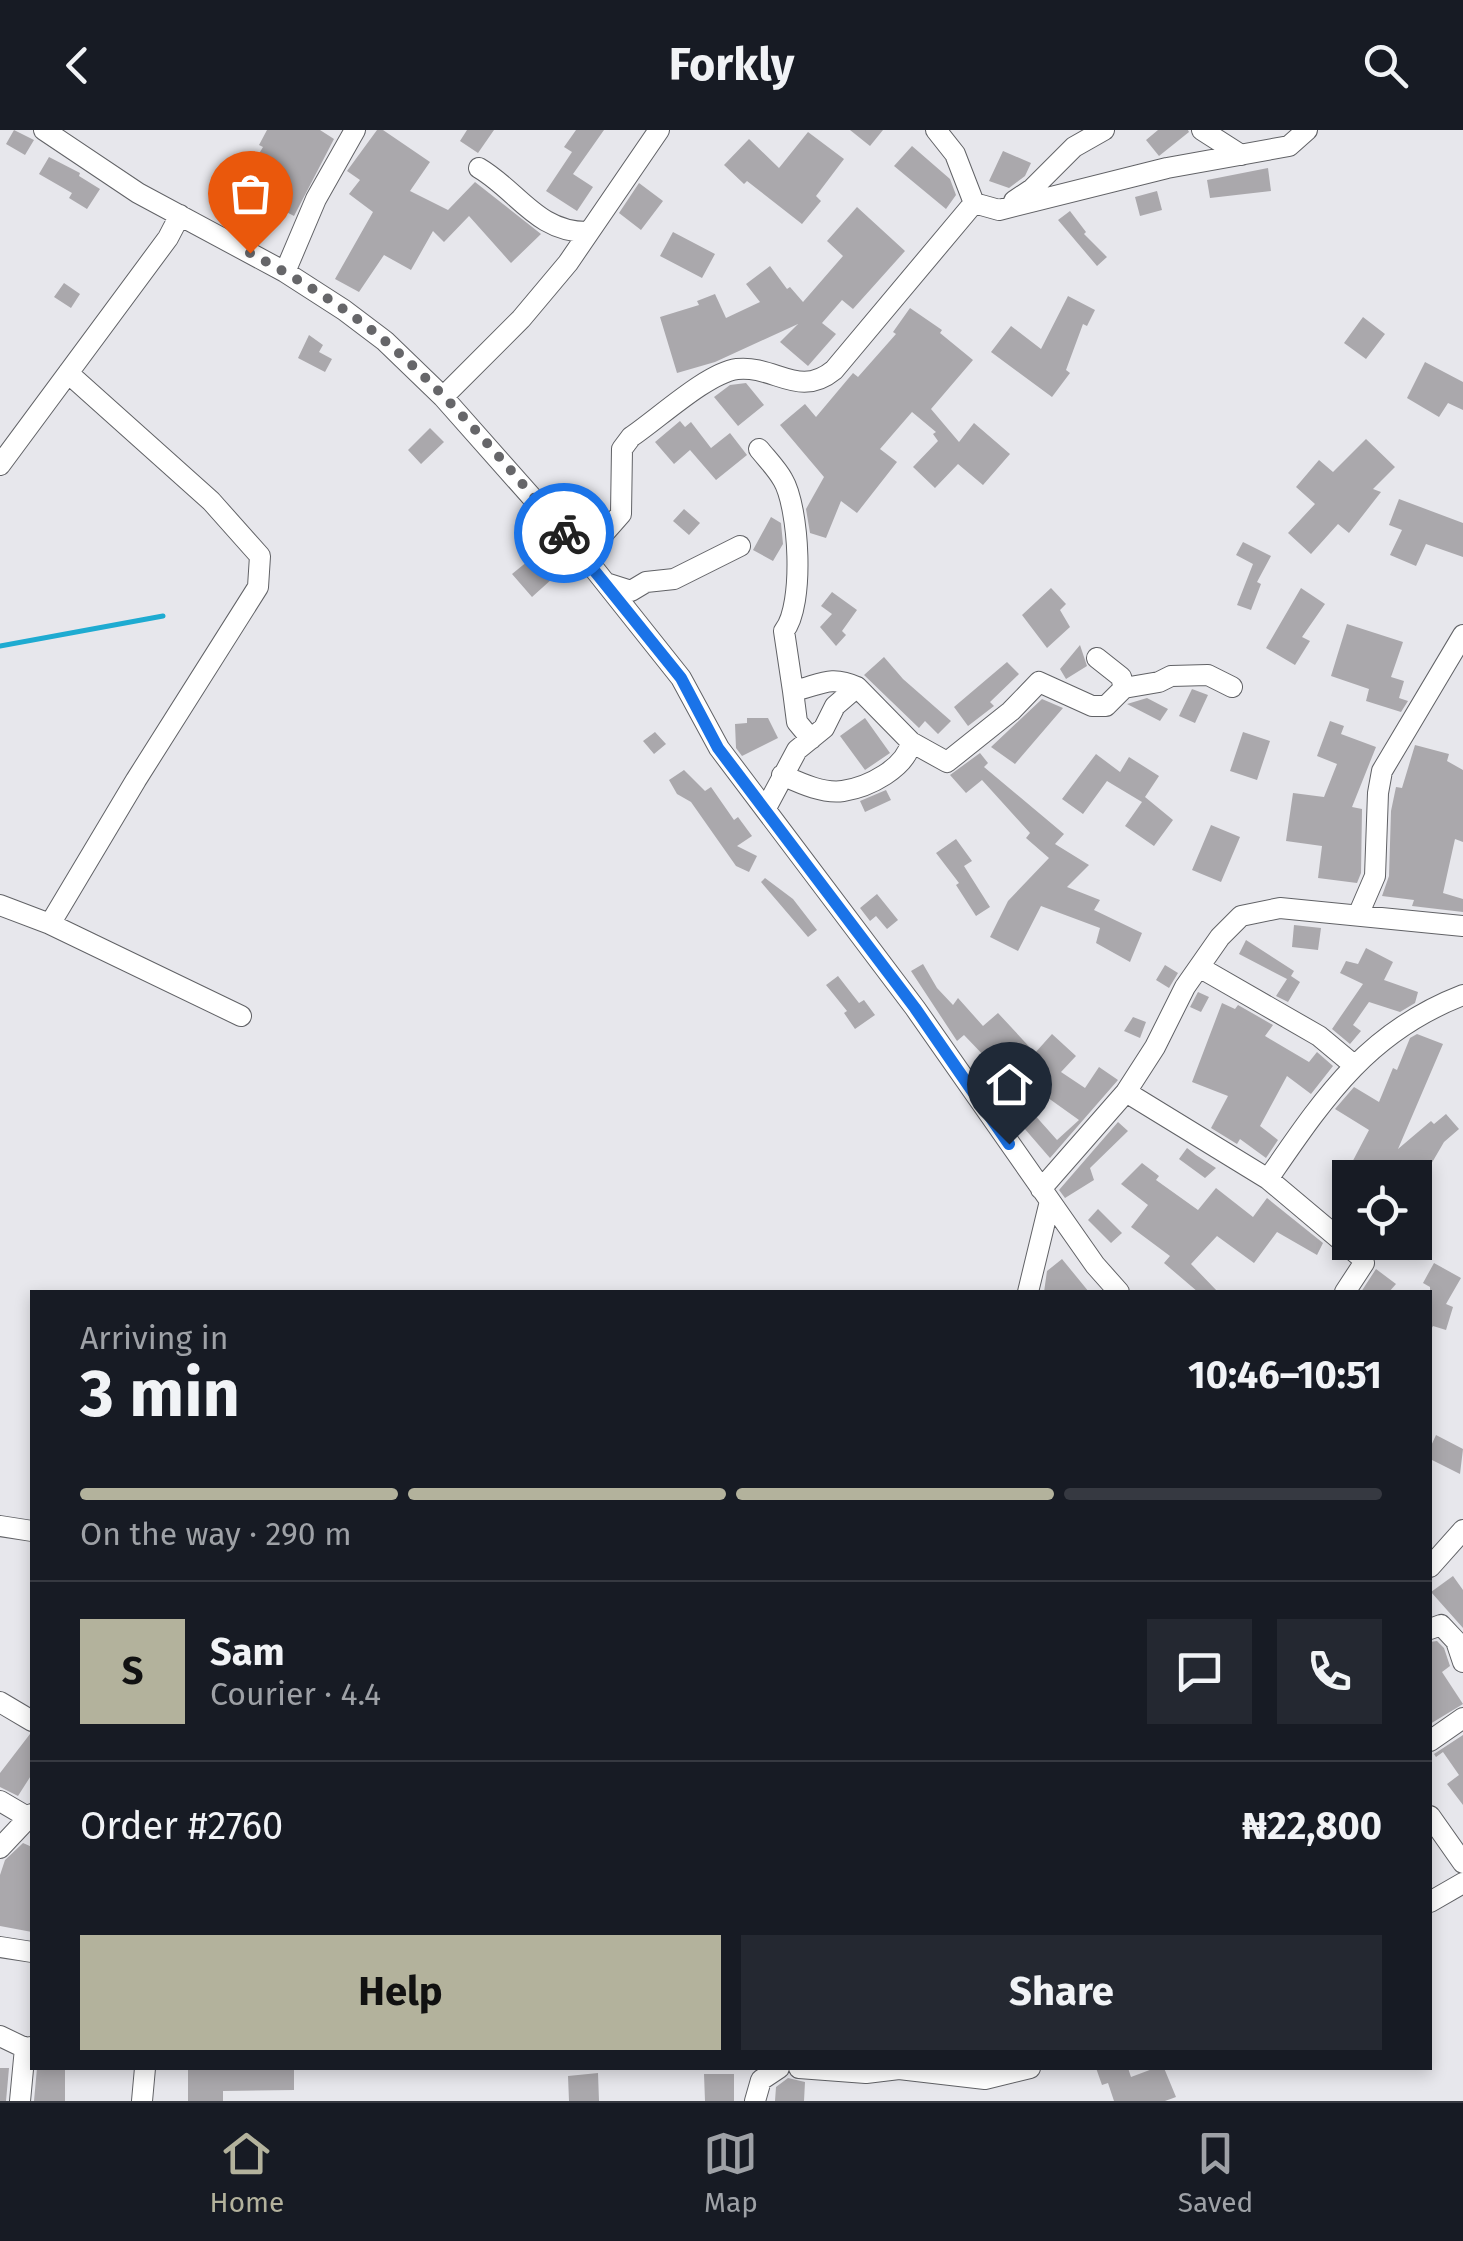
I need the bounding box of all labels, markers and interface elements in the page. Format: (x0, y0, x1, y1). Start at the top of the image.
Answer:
icon: back (50, 38, 105, 93)
text: Forkly (669, 38, 794, 92)
icon: search (1358, 38, 1413, 93)
pin (208, 151, 293, 254)
icon: bag (223, 166, 278, 221)
courier (514, 483, 614, 583)
icon: bike (537, 506, 592, 561)
pin (967, 1042, 1052, 1145)
icon: home (982, 1057, 1037, 1112)
map controls (1332, 1160, 1432, 1260)
button: locate (1332, 1160, 1432, 1260)
text: Arriving in (80, 1319, 228, 1357)
text: 10:46–10:51 (1188, 1352, 1382, 1398)
text: 3 min (80, 1355, 240, 1433)
text: On the way · 290 m (80, 1515, 352, 1553)
button: chat (1147, 1619, 1252, 1724)
button: phone (1277, 1619, 1382, 1724)
text: Sam (210, 1629, 285, 1675)
text: S (122, 1648, 143, 1694)
text: Courier · 4.4 (210, 1675, 381, 1713)
text: Order #2760 (80, 1803, 283, 1849)
text: ₦22,800 (1242, 1803, 1382, 1849)
button: Help (80, 1935, 721, 2050)
button: Share (741, 1935, 1382, 2050)
tab: Home (210, 2126, 284, 2219)
tab: Map (703, 2126, 758, 2219)
tab: Saved (1178, 2126, 1253, 2219)

